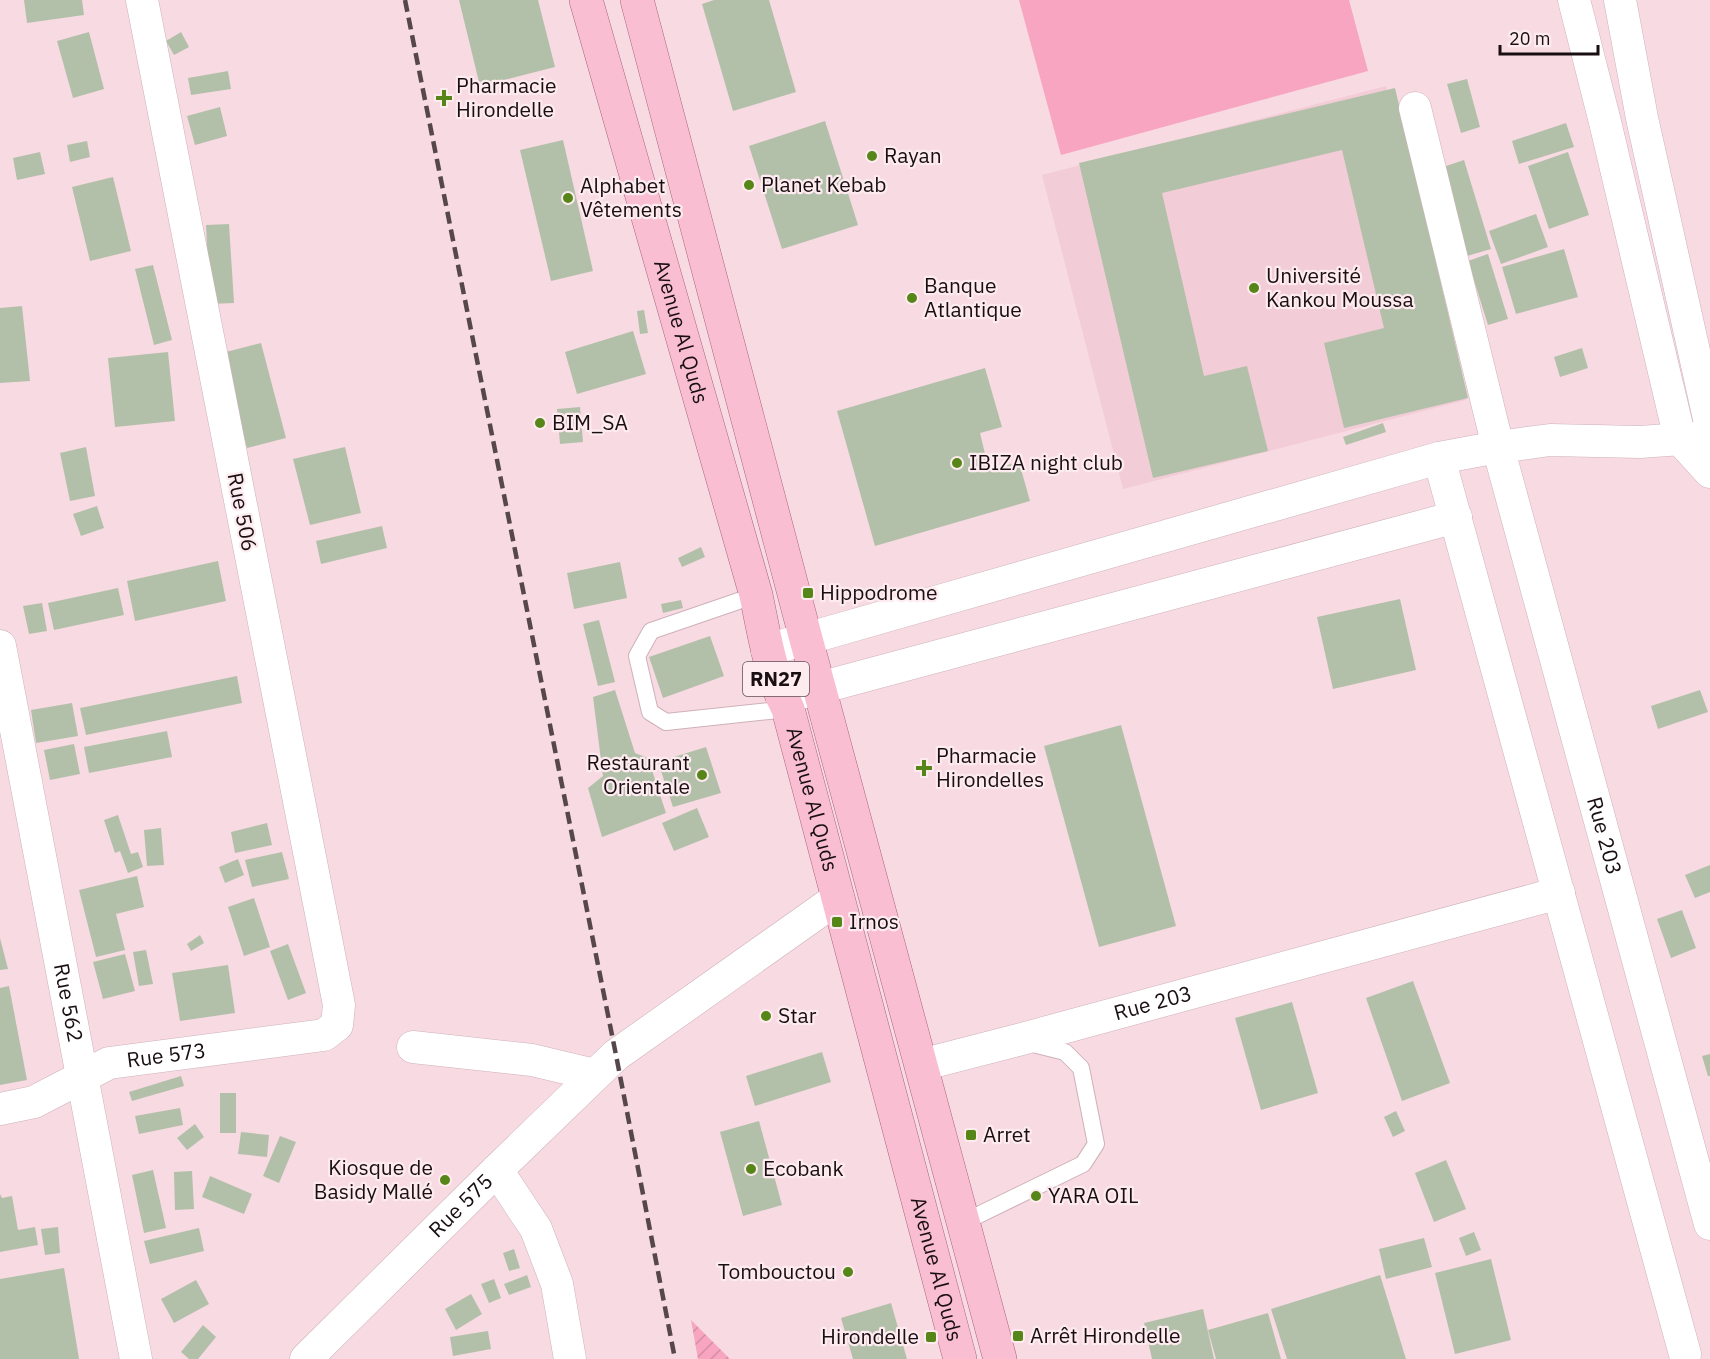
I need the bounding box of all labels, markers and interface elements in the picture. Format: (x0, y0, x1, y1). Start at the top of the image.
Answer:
scale bar (1500, 18, 1598, 56)
text: 20 m (1509, 27, 1551, 50)
place label: Pharmacie Hirondelle (456, 71, 556, 123)
marker: Pharmacie Hirondelle (437, 91, 451, 105)
place label: Rayan (884, 141, 942, 169)
marker: Rayan (865, 149, 879, 163)
place label: Planet Kebab (761, 170, 886, 198)
place label: Alphabet Vêtements (580, 171, 682, 223)
marker: Planet Kebab (742, 178, 756, 192)
marker: Alphabet Vêtements (561, 191, 575, 205)
street label: Avenue Al Quds (648, 256, 716, 407)
place label: Université Kankou Moussa (1266, 261, 1414, 313)
place label: Banque Atlantique (924, 271, 1022, 323)
marker: Université Kankou Moussa (1247, 281, 1261, 295)
marker: Banque Atlantique (905, 291, 919, 305)
place label: BIM_SA (552, 408, 628, 436)
marker: BIM_SA (533, 416, 547, 430)
place label: IBIZA night club (969, 448, 1123, 476)
marker: IBIZA night club (950, 456, 964, 470)
street label: Rue 506 (222, 470, 264, 554)
place label: Hippodrome (820, 578, 938, 606)
marker: Hippodrome (801, 586, 815, 600)
road number: RN27 (743, 662, 809, 696)
street label: Avenue Al Quds (780, 724, 845, 874)
place label: Pharmacie Hirondelles (936, 741, 1044, 793)
place label: Restaurant Orientale (587, 748, 690, 800)
marker: Pharmacie Hirondelles (917, 761, 931, 775)
marker: Restaurant Orientale (695, 768, 709, 782)
street label: Rue 203 (1581, 793, 1629, 878)
place label: Irnos (849, 907, 899, 935)
marker: Irnos (830, 915, 844, 929)
street label: Rue 562 (48, 961, 90, 1044)
street label: Rue 203 (1111, 978, 1195, 1026)
place label: Star (778, 1001, 817, 1029)
marker: Star (759, 1009, 773, 1023)
street label: Rue 573 (125, 1036, 207, 1074)
place label: Arret (983, 1120, 1031, 1148)
marker: Arret (964, 1128, 978, 1142)
place label: Kiosque de Basidy Mallé (314, 1153, 433, 1205)
place label: Ecobank (763, 1154, 844, 1182)
marker: Ecobank (744, 1162, 758, 1176)
street label: Rue 575 (422, 1167, 498, 1243)
marker: Kiosque de Basidy Mallé (438, 1173, 452, 1187)
place label: YARA OIL (1048, 1181, 1138, 1209)
marker: YARA OIL (1029, 1189, 1043, 1203)
street label: Avenue Al Quds (905, 1194, 970, 1344)
place label: Tombouctou (718, 1257, 836, 1285)
marker: Tombouctou (841, 1265, 855, 1279)
place label: Arrêt Hirondelle (1030, 1321, 1181, 1349)
place label: Hirondelle (821, 1322, 919, 1350)
marker: Arrêt Hirondelle (1011, 1329, 1025, 1343)
marker: Hirondelle (924, 1330, 938, 1344)

